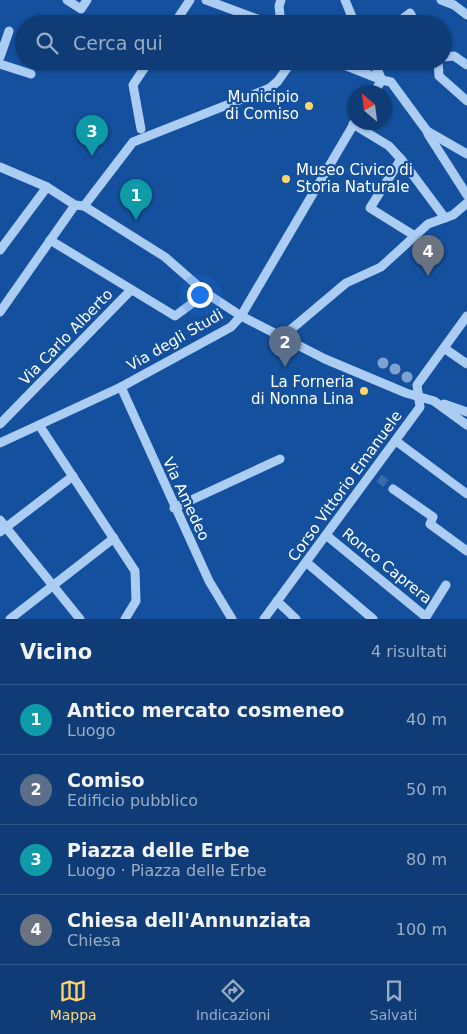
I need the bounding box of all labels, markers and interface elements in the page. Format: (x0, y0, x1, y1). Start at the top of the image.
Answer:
search box (15, 15, 452, 70)
icon: search (33, 29, 61, 57)
text: Cerca qui (73, 32, 163, 54)
north arrow (347, 85, 392, 130)
place label: Municipio di Comiso (225, 88, 299, 123)
marker: Municipio di Comiso (303, 100, 315, 112)
pin: 3 (76, 115, 108, 156)
place label: Museo Civico di Storia Naturale (296, 161, 413, 196)
marker: Museo Civico di Storia Naturale (280, 173, 292, 185)
pin: 1 (120, 179, 152, 220)
pin: 4 (412, 235, 444, 276)
your location (187, 282, 213, 308)
street label: Via Carlo Alberto (16, 285, 116, 389)
street label: Via degli Studi (124, 305, 226, 375)
pin: 2 (269, 326, 301, 367)
place label: La Forneria di Nonna Lina (251, 373, 354, 408)
marker: La Forneria di Nonna Lina (358, 385, 370, 397)
street label: Corso Vittorio Emanuele (284, 407, 406, 565)
street label: Via Amedeo (159, 454, 213, 544)
street label: Ronco Caprera (338, 524, 436, 608)
text: Vicino (20, 640, 92, 664)
text: 4 risultati (371, 642, 447, 661)
text: Antico mercato cosmeneo (67, 699, 344, 721)
text: 1 (30, 710, 42, 729)
text: 40 m (406, 710, 447, 729)
text: Luogo (67, 721, 116, 740)
text: Comiso (67, 769, 145, 791)
text: 2 (30, 780, 42, 799)
text: 50 m (406, 780, 447, 799)
text: Edificio pubblico (67, 791, 198, 810)
text: Piazza delle Erbe (67, 839, 250, 861)
text: 3 (30, 850, 42, 869)
text: 80 m (406, 850, 447, 869)
text: Luogo · Piazza delle Erbe (67, 861, 267, 880)
text: Chiesa dell'Annunziata (67, 909, 311, 931)
text: 4 (30, 920, 42, 939)
text: 100 m (396, 920, 447, 939)
text: Chiesa (67, 931, 121, 950)
tab: Mappa (50, 977, 97, 1023)
tab: Indicazioni (196, 977, 271, 1023)
tab: Salvati (370, 977, 417, 1023)

